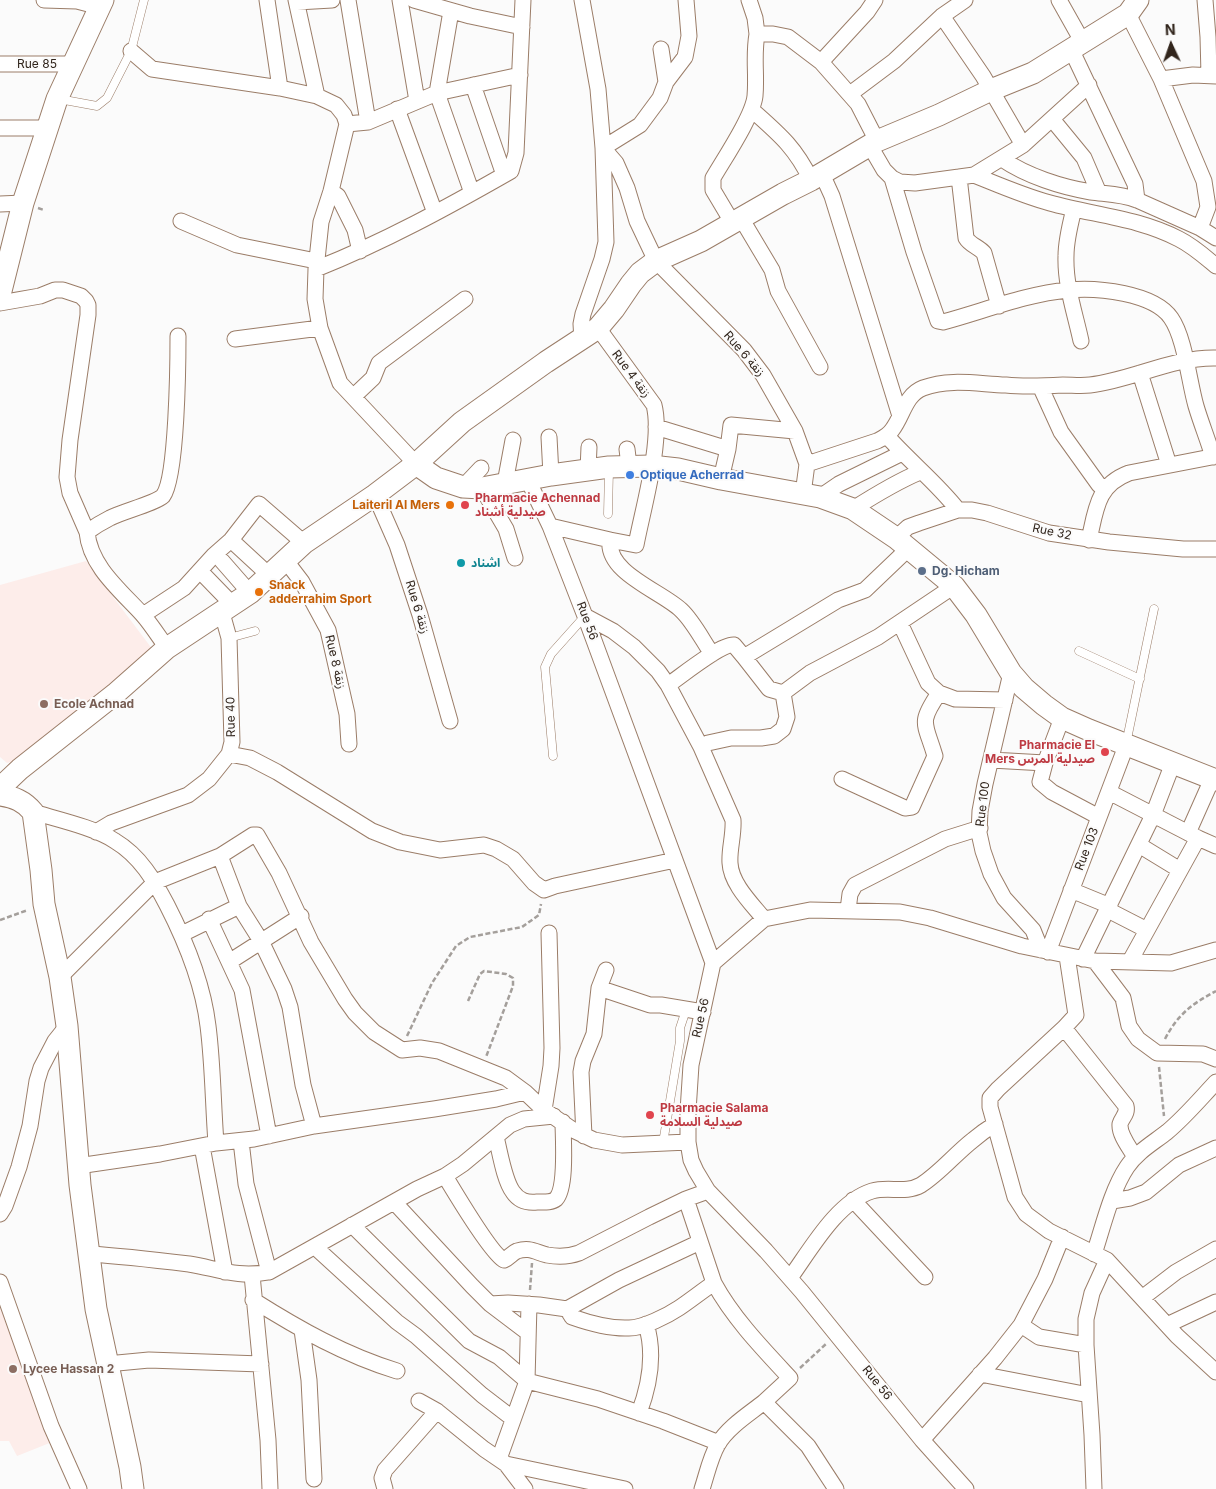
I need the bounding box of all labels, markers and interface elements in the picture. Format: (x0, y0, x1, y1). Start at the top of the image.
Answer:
north arrow (1146, 20, 1196, 70)
text: N (1164, 21, 1176, 38)
street label: Rue 85 (17, 57, 57, 71)
street label: Rue 6 زنقة (721, 329, 767, 379)
street label: Rue 4 زنقة (609, 348, 653, 400)
place label: Optique Acherrad (640, 468, 744, 482)
marker: Optique Acherrad (624, 469, 636, 481)
place label: Pharmacie Achennad صيدلية أشناد (475, 491, 600, 519)
place label: Laiteril Al Mers (352, 498, 440, 512)
marker: Laiteril Al Mers (444, 499, 456, 511)
marker: Pharmacie Achennad صيدلية أشناد (459, 499, 471, 511)
street label: Rue 32 (1031, 521, 1073, 543)
place label: اشناد (471, 556, 500, 570)
marker: اشناد (455, 557, 467, 569)
place label: Dg. Hicham (932, 564, 1000, 578)
marker: Dg. Hicham (916, 565, 928, 577)
place label: Snack adderrahim Sport (269, 578, 372, 606)
street label: Rue 6 زنقة (402, 579, 432, 635)
marker: Snack adderrahim Sport (253, 586, 265, 598)
street label: Rue 56 (573, 600, 601, 642)
street label: Rue 8 زنقة (322, 634, 348, 690)
place label: Ecole Achnad (54, 697, 134, 711)
street label: Rue 40 (223, 697, 239, 737)
marker: Ecole Achnad (38, 698, 50, 710)
place label: Pharmacie El Mers صيدلية المرس (985, 738, 1095, 766)
marker: Pharmacie El Mers صيدلية المرس (1099, 746, 1111, 758)
street label: Rue 100 (973, 781, 993, 827)
street label: Rue 103 (1072, 825, 1102, 873)
street label: Rue 56 (689, 997, 713, 1039)
place label: Pharmacie Salama صيدلية السلامة (660, 1101, 768, 1129)
marker: Pharmacie Salama صيدلية السلامة (644, 1109, 656, 1121)
place label: Lycee Hassan 2 (23, 1362, 114, 1376)
marker: Lycee Hassan 2 (7, 1363, 19, 1375)
street label: Rue 56 (859, 1363, 895, 1403)

